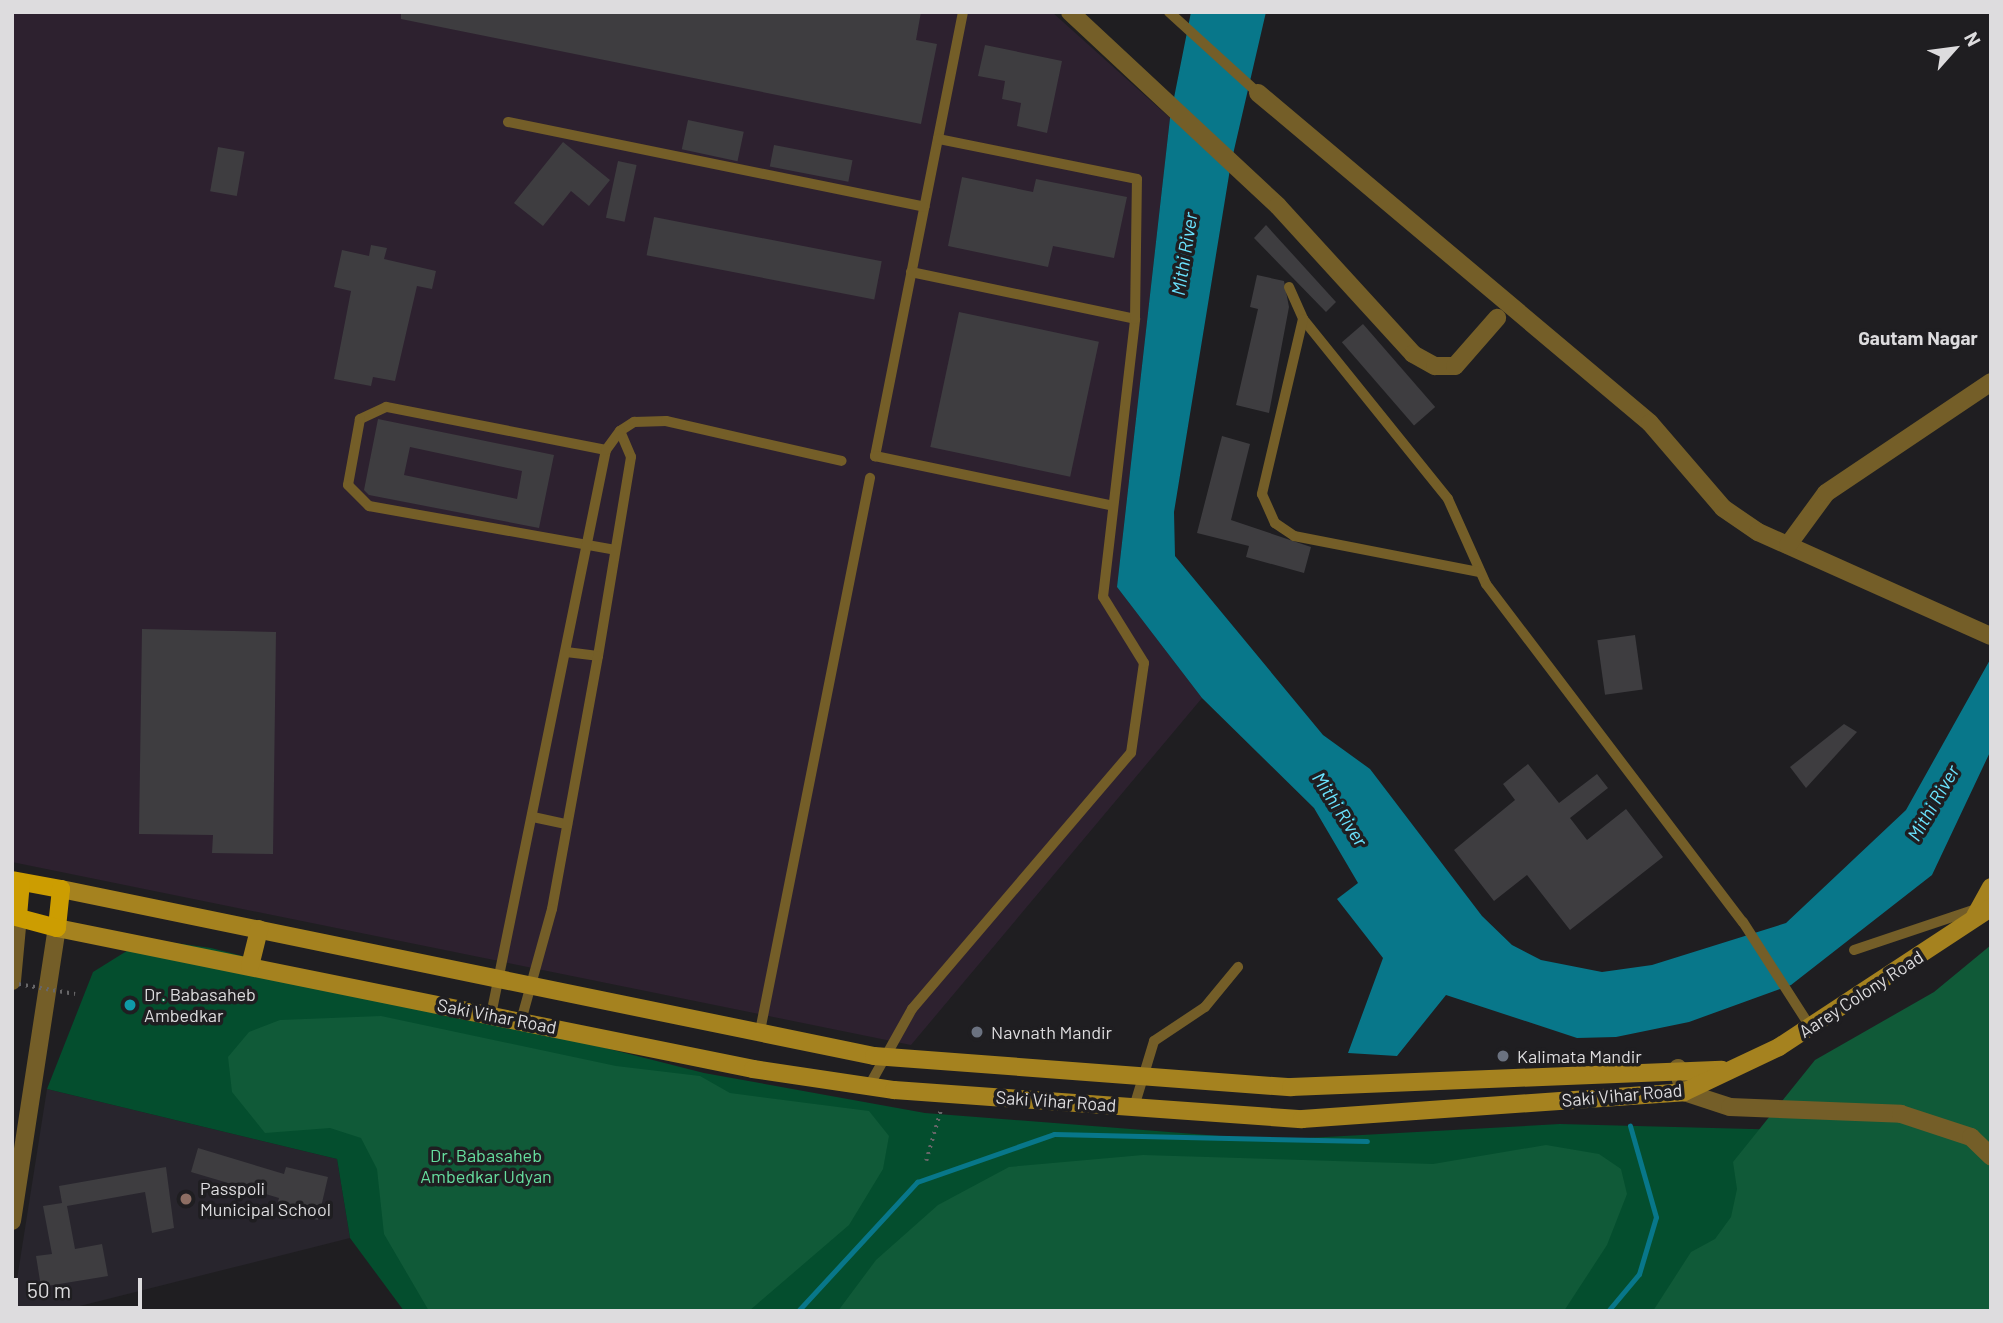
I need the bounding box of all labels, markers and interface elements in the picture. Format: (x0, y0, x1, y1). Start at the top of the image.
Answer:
north arrow (1919, 14, 1989, 84)
text: N (1960, 28, 1986, 50)
water label: Mithi River (1166, 211, 1202, 297)
district label: Gautam Nagar (1858, 327, 1978, 349)
water label: Mithi River (1902, 761, 1964, 845)
water label: Mithi River (1308, 768, 1372, 850)
street label: Aarey Colony Road (1795, 946, 1927, 1042)
place label: Dr. Babasaheb Ambedkar (144, 984, 256, 1026)
street label: Saki Vihar Road (436, 994, 558, 1038)
marker: Dr. Babasaheb Ambedkar (122, 997, 138, 1013)
place label: Navnath Mandir (991, 1021, 1112, 1043)
marker: Navnath Mandir (969, 1024, 985, 1040)
place label: Kalimata Mandir (1517, 1045, 1642, 1067)
marker: Kalimata Mandir (1495, 1048, 1511, 1064)
street label: Saki Vihar Road (1561, 1079, 1683, 1111)
street label: Saki Vihar Road (995, 1086, 1117, 1116)
park label: Dr. Babasaheb Ambedkar Udyan (420, 1145, 552, 1188)
place label: Passpoli Municipal School (200, 1178, 331, 1220)
marker: Passpoli Municipal School (178, 1191, 194, 1207)
scale bar (18, 1264, 145, 1308)
text: 50 m (27, 1277, 71, 1302)

